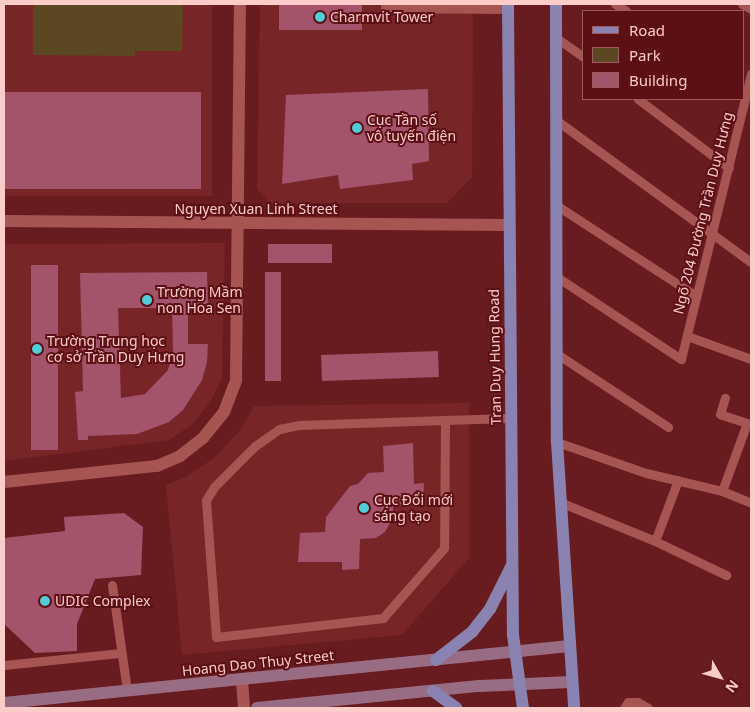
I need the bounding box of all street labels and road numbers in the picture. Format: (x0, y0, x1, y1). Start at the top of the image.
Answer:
street label: Ngõ 204 Đường Trần Duy Hưng (670, 110, 736, 316)
street label: Nguyen Xuan Linh Street (174, 201, 338, 217)
street label: Tran Duy Hung Road (485, 289, 505, 425)
street label: Hoang Dao Thuy Street (181, 647, 335, 679)

